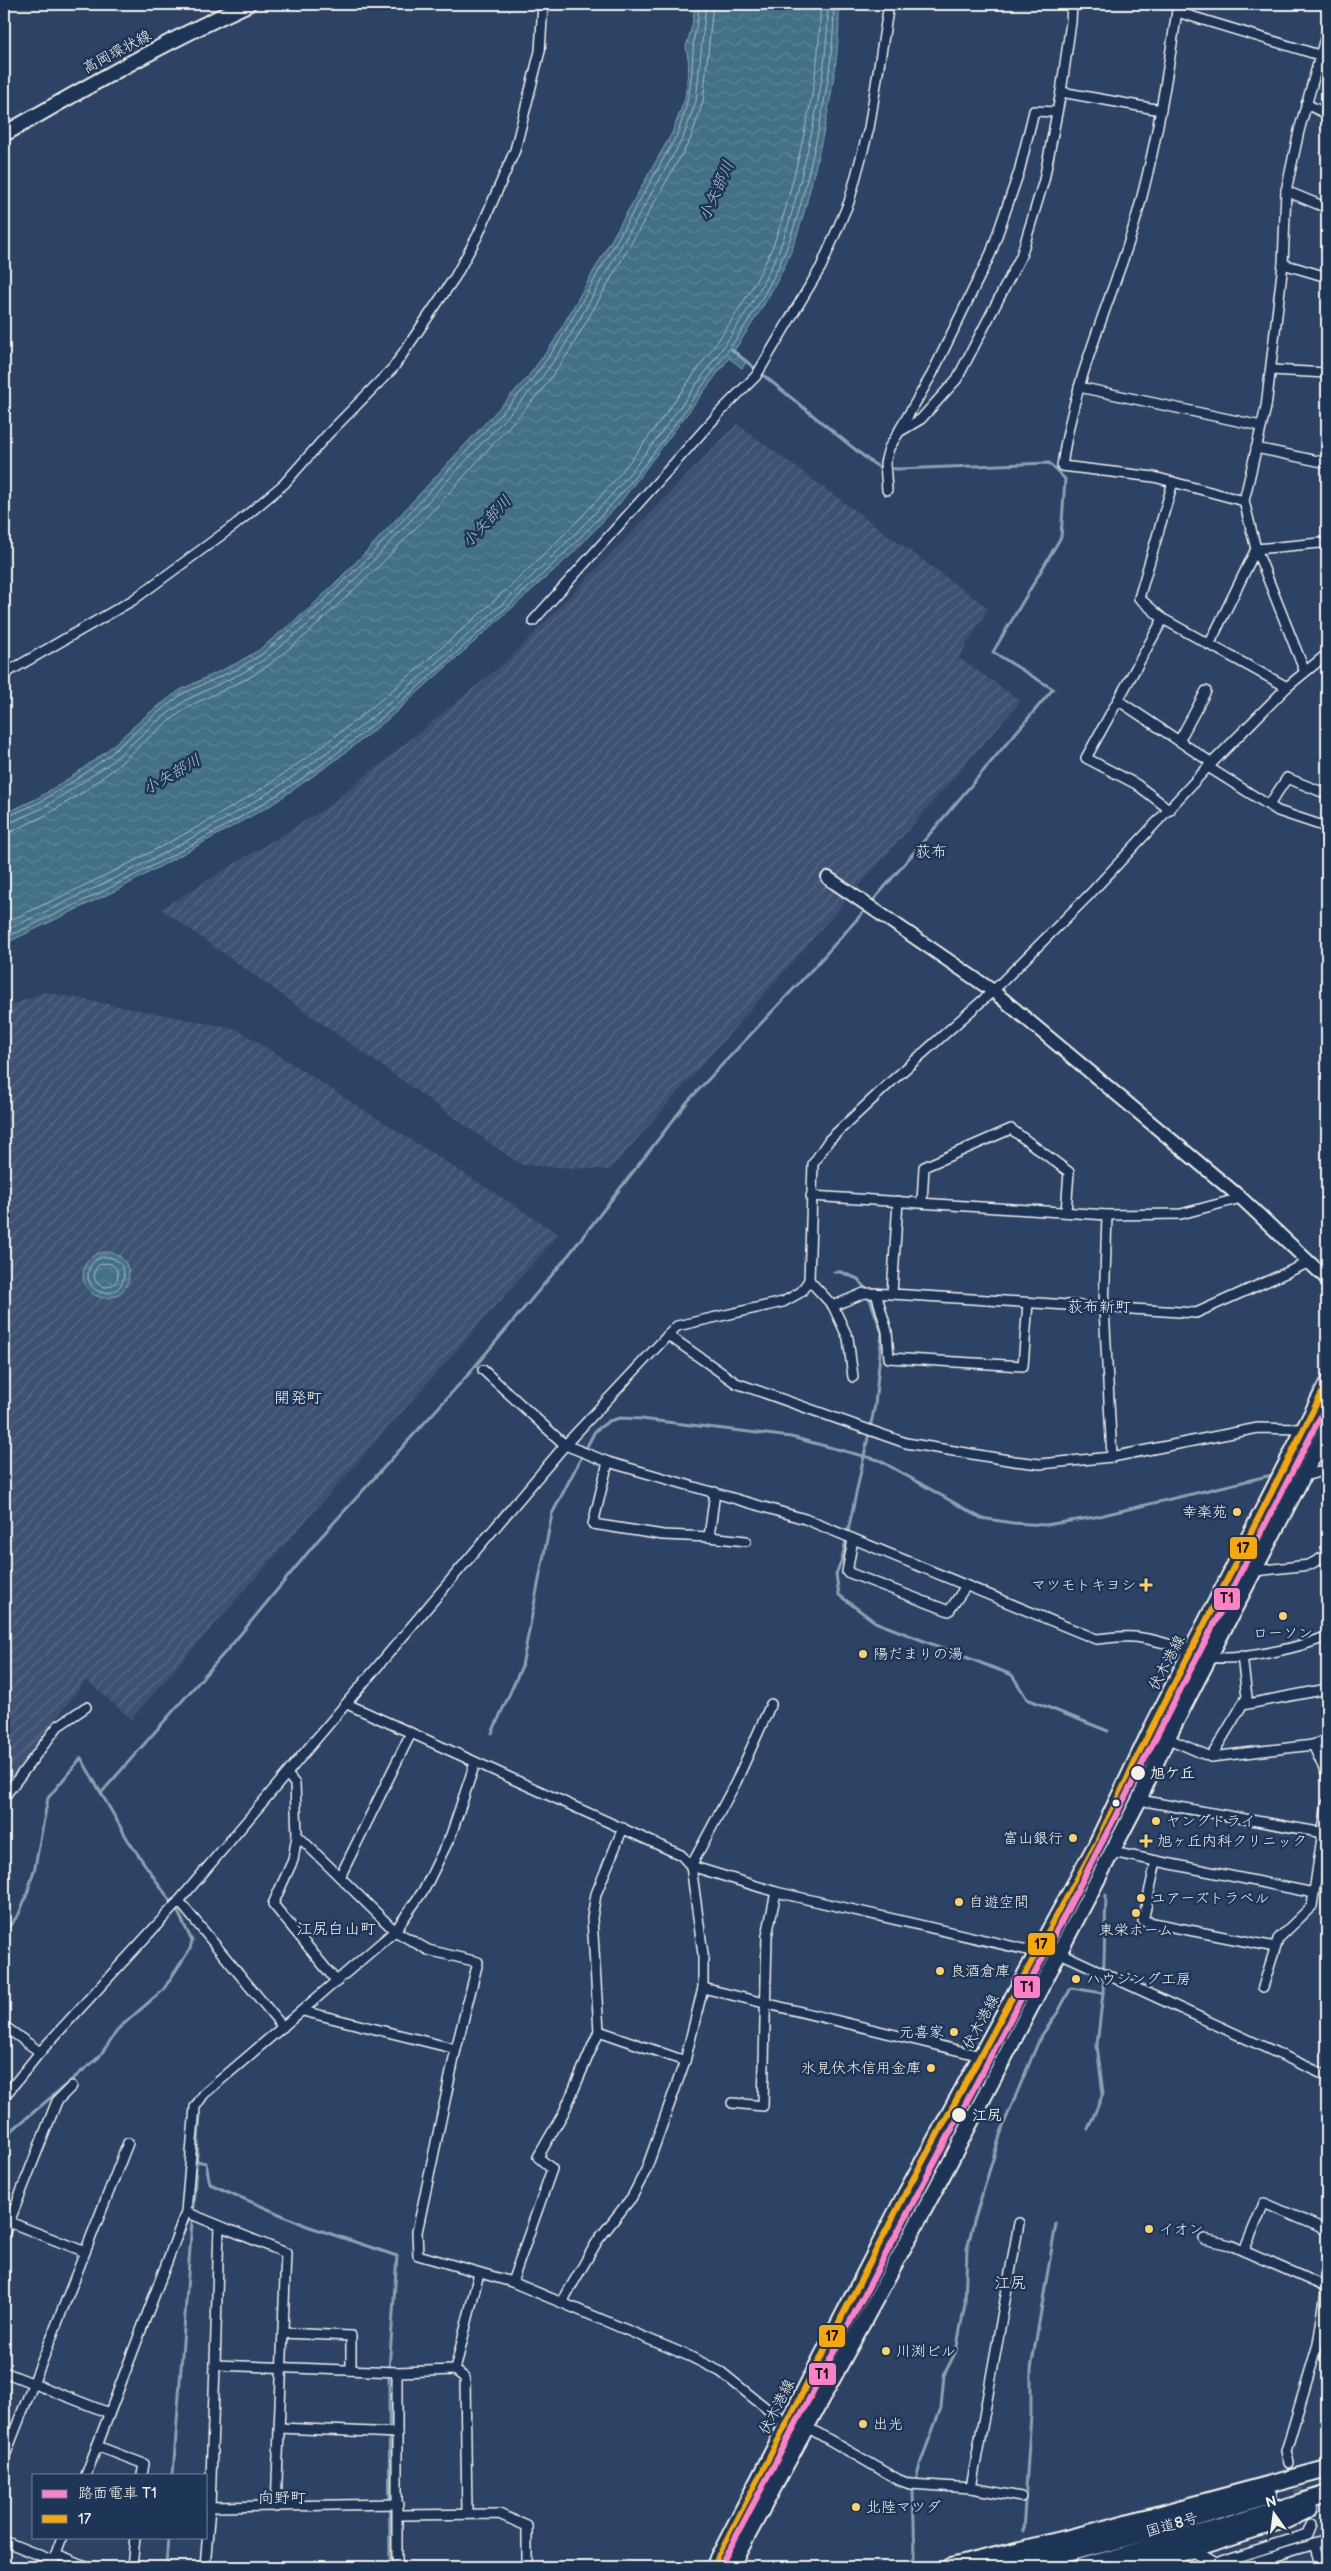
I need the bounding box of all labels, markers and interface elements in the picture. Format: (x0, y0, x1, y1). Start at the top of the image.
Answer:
street label: 高岡環状線 (79, 26, 155, 78)
water label: 小矢部川 (695, 158, 739, 224)
water label: 小矢部川 (458, 492, 516, 552)
water label: 小矢部川 (140, 751, 204, 799)
district label: 荻布 (915, 843, 947, 862)
district label: 荻布新町 (1067, 1298, 1131, 1317)
district label: 開発町 (274, 1389, 322, 1408)
place label: 幸楽苑 (1182, 1503, 1227, 1522)
marker: 幸楽苑 (1231, 1506, 1243, 1518)
line badge: 17 (1229, 1536, 1258, 1560)
text: 17 (1236, 1540, 1250, 1557)
place label: マツモトキヨシ (1031, 1576, 1136, 1595)
marker: マツモトキヨシ (1140, 1579, 1152, 1591)
line badge: T1 (1213, 1587, 1241, 1611)
text: T1 (1220, 1590, 1234, 1607)
marker: ローソン (1277, 1610, 1289, 1622)
place label: ローソン (1253, 1624, 1313, 1643)
street label: 伏木港線 (1145, 1632, 1189, 1694)
place label: 陽だまりの湯 (873, 1645, 963, 1664)
marker: 陽だまりの湯 (857, 1648, 869, 1660)
marker: 旭ケ丘 (1129, 1764, 1147, 1782)
place label: 旭ケ丘 (1150, 1764, 1195, 1783)
unlabelled marker (1111, 1798, 1121, 1808)
place label: ヤングドライ (1166, 1812, 1255, 1831)
marker: ヤングドライ (1150, 1815, 1162, 1827)
place label: 富山銀行 (1003, 1829, 1063, 1848)
marker: 富山銀行 (1067, 1832, 1079, 1844)
place label: 旭ヶ丘内科クリニック (1157, 1832, 1307, 1851)
marker: 旭ヶ丘内科クリニック (1139, 1834, 1153, 1848)
place label: ユアーズトラベル (1151, 1889, 1269, 1908)
marker: ユアーズトラベル (1135, 1892, 1147, 1904)
place label: 自遊空間 (969, 1893, 1029, 1912)
marker: 自遊空間 (953, 1896, 965, 1908)
marker: 東栄ホーム (1130, 1907, 1142, 1919)
district label: 江尻白山町 (296, 1920, 376, 1939)
place label: 東栄ホーム (1099, 1921, 1173, 1940)
line badge: 17 (1027, 1932, 1056, 1956)
text: 17 (1034, 1936, 1048, 1953)
place label: 良酒倉庫 (950, 1962, 1010, 1981)
marker: 良酒倉庫 (934, 1965, 946, 1977)
place label: ハウジング工房 (1086, 1970, 1191, 1989)
marker: ハウジング工房 (1070, 1973, 1082, 1985)
line badge: T1 (1013, 1975, 1041, 1999)
text: T1 (1020, 1979, 1034, 1996)
street label: 伏木港線 (959, 1991, 1003, 2053)
place label: 元喜家 (899, 2023, 944, 2042)
marker: 元喜家 (948, 2026, 960, 2038)
place label: 氷見伏木信用金庫 (801, 2059, 921, 2078)
marker: 氷見伏木信用金庫 (925, 2062, 937, 2074)
marker: 江尻 (950, 2106, 968, 2124)
place label: 江尻 (972, 2106, 1002, 2125)
place label: イオン (1159, 2220, 1203, 2239)
marker: イオン (1143, 2223, 1155, 2235)
district label: 江尻 (994, 2274, 1026, 2293)
line badge: 17 (818, 2324, 846, 2348)
text: 17 (825, 2328, 839, 2345)
place label: 川渕ビル (896, 2342, 956, 2361)
marker: 川渕ビル (880, 2345, 892, 2357)
line badge: T1 (808, 2362, 837, 2386)
text: T1 (815, 2366, 829, 2383)
street label: 伏木港線 (755, 2376, 799, 2438)
place label: 出光 (873, 2415, 903, 2434)
marker: 出光 (857, 2418, 869, 2430)
legend (32, 2474, 208, 2538)
text: 路面電車 T1 (78, 2484, 157, 2503)
north arrow (1248, 2488, 1298, 2538)
district label: 向野町 (258, 2489, 306, 2508)
text: N (1264, 2492, 1278, 2511)
place label: 北陸マツダ (866, 2498, 941, 2517)
marker: 北陸マツダ (850, 2501, 862, 2513)
street label: 国道8号 (1144, 2508, 1200, 2542)
text: 17 (78, 2510, 92, 2529)

